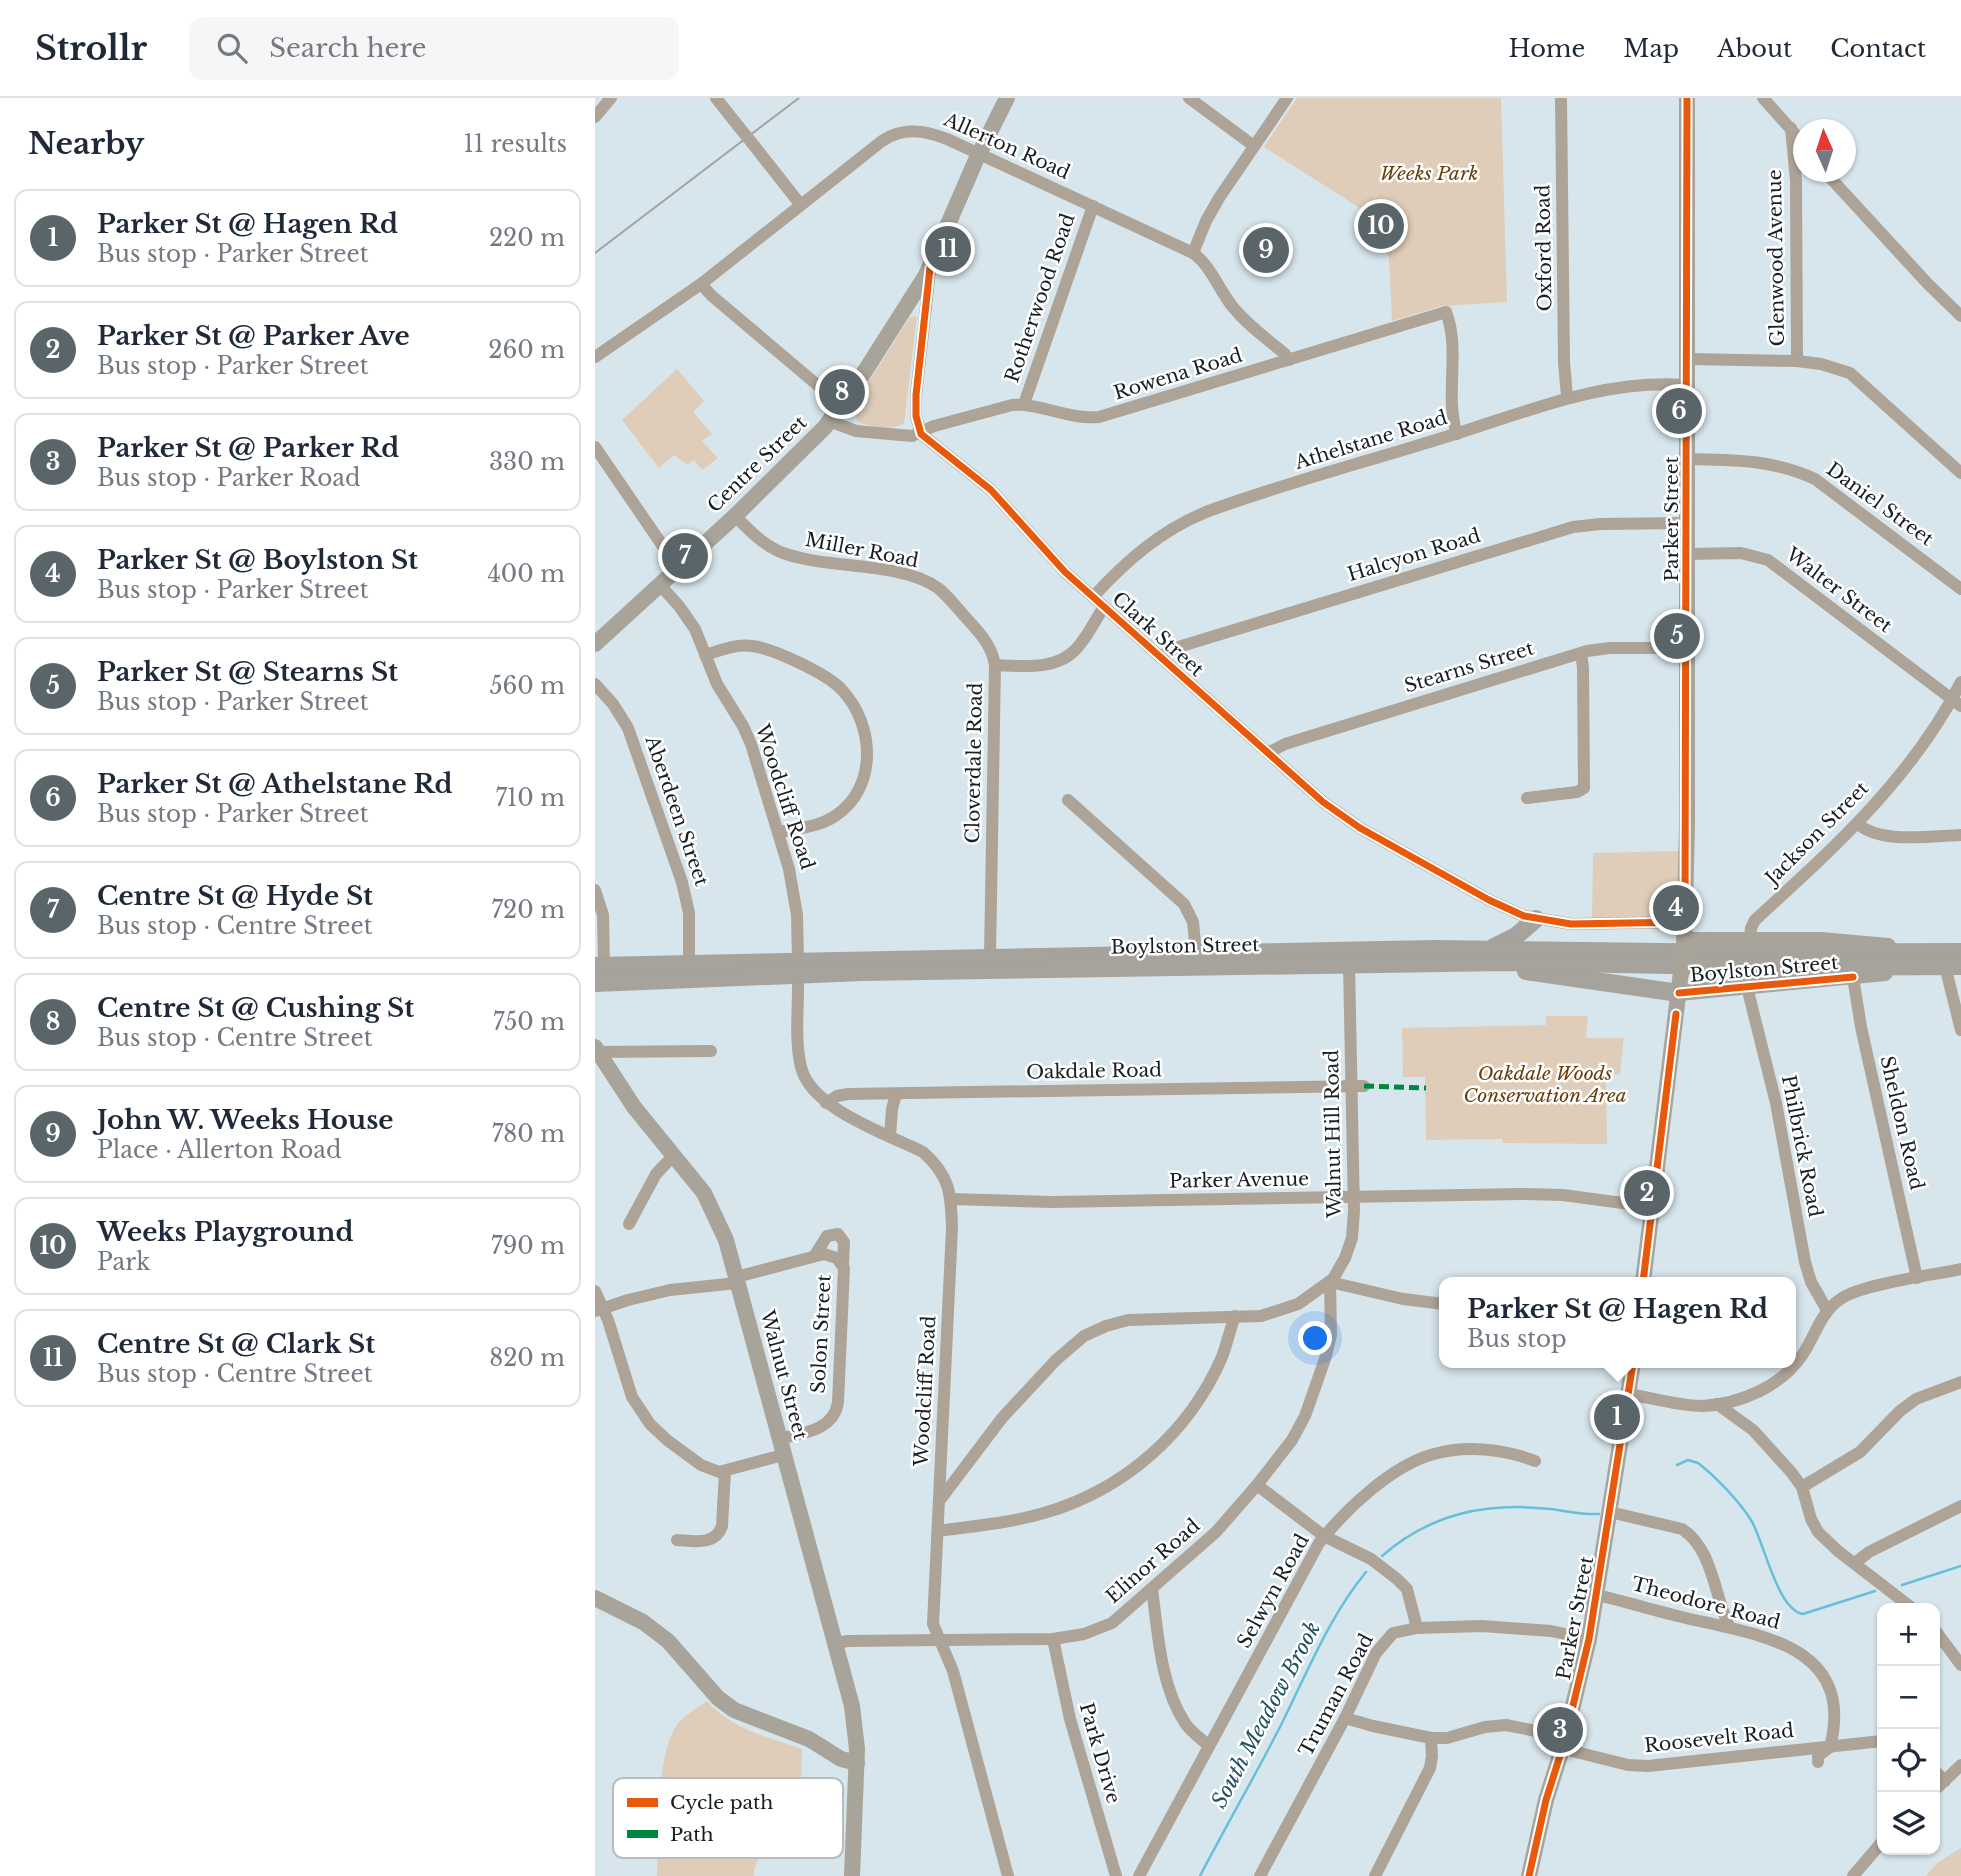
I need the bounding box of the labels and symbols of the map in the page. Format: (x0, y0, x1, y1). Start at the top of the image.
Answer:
street label: Allerton Road (939, 107, 1074, 184)
north arrow (1793, 119, 1856, 182)
park label: Weeks Park (1380, 162, 1478, 185)
street label: Glenwood Avenue (1763, 169, 1789, 347)
street label: Oxford Road (1531, 184, 1557, 312)
pin: 10 (1358, 200, 1404, 252)
street label: Rotherwood Road (1000, 210, 1080, 385)
pin: 11 (925, 223, 971, 275)
pin: 9 (1243, 224, 1289, 276)
street label: Rowena Road (1111, 344, 1245, 404)
pin: 8 (819, 366, 865, 418)
pin: 6 (1656, 385, 1702, 437)
street label: Athelstane Road (1291, 406, 1450, 474)
street label: Centre Street (703, 410, 812, 517)
street label: Parker Street (1660, 455, 1683, 582)
street label: Daniel Street (1822, 458, 1939, 551)
street label: Halcyon Road (1345, 524, 1483, 586)
street label: Miller Road (803, 528, 921, 572)
pin: 7 (662, 530, 708, 582)
street label: Walter Street (1781, 542, 1897, 638)
street label: Clark Street (1108, 587, 1209, 682)
pin: 5 (1654, 610, 1700, 662)
street label: Stearns Street (1401, 636, 1537, 698)
street label: Cloverdale Road (961, 682, 987, 844)
street label: Woodcliff Road (750, 721, 819, 873)
street label: Aberdeen Street (640, 732, 714, 890)
street label: Jackson Street (1759, 776, 1874, 891)
pin: 4 (1653, 882, 1699, 934)
street label: Boylston Street (1110, 933, 1260, 959)
street label: Boylston Street (1689, 951, 1840, 987)
street label: Walnut Hill Road (1320, 1050, 1346, 1219)
street label: Sheldon Road (1875, 1054, 1929, 1192)
street label: Oakdale Road (1026, 1058, 1162, 1084)
park label: Oakdale Woods Conservation Area (1463, 1062, 1627, 1107)
street label: Philbrick Road (1777, 1073, 1827, 1219)
street label: Parker Avenue (1169, 1167, 1309, 1193)
pin: 2 (1624, 1167, 1670, 1219)
street label: Solon Street (806, 1273, 836, 1394)
street label: Walnut Street (755, 1307, 813, 1443)
street label: Woodcliff Road (910, 1315, 940, 1468)
your location (1298, 1321, 1332, 1355)
pin: 1 (1594, 1391, 1640, 1443)
street label: Elinor Road (1101, 1514, 1205, 1608)
street label: Selwyn Road (1232, 1530, 1314, 1652)
street label: Parker Street (1552, 1553, 1598, 1682)
street label: Theodore Road (1629, 1572, 1783, 1634)
water label: South Meadow Brook (1206, 1617, 1326, 1813)
street label: Truman Road (1294, 1630, 1378, 1760)
street label: Park Drive (1075, 1700, 1125, 1806)
pin: 3 (1537, 1704, 1583, 1756)
street label: Roosevelt Road (1643, 1719, 1795, 1757)
legend (613, 1778, 843, 1858)
text: Cycle path (670, 1791, 773, 1814)
text: Path (670, 1823, 714, 1846)

